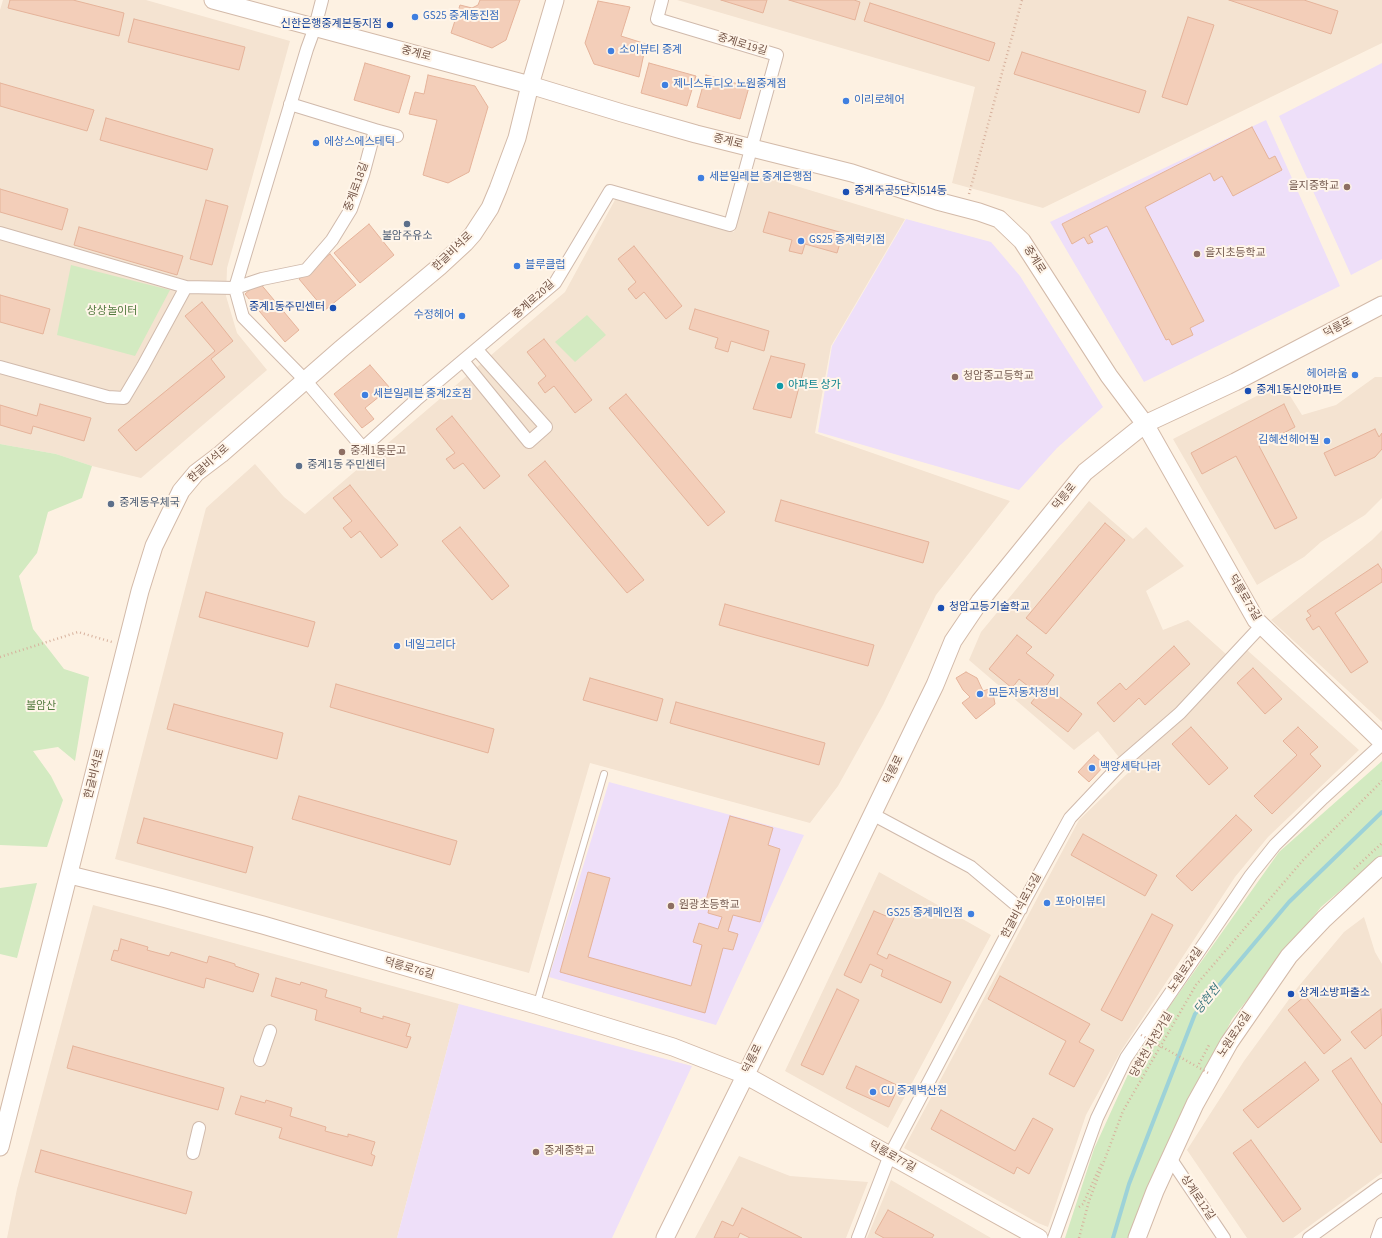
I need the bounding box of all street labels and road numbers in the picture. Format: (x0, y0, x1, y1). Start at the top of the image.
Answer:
street label: 중계로19길 (715, 31, 769, 59)
street label: 중계로 (400, 44, 432, 64)
street label: 중계로 (712, 132, 744, 152)
street label: 중계로18길 (342, 161, 372, 213)
street label: 한글비석로 (430, 230, 476, 274)
street label: 중계로 (1020, 244, 1048, 276)
street label: 중계로20길 (510, 278, 558, 322)
street label: 덕릉로 (1321, 315, 1355, 341)
street label: 한글비석로 (186, 442, 232, 486)
street label: 덕릉로 (1050, 481, 1080, 513)
street label: 덕릉로73길 (1225, 573, 1263, 623)
street label: 한글비석로 (82, 748, 108, 800)
street label: 덕릉로 (881, 753, 907, 787)
street label: 한글비석로15길 (999, 871, 1045, 941)
street label: 노원로24길 (1166, 945, 1206, 995)
street label: 덕릉로76길 (382, 956, 436, 982)
street label: 당현천 자전거길 (1128, 1010, 1176, 1080)
street label: 노원로26길 (1215, 1010, 1255, 1060)
street label: 덕릉로 (740, 1042, 766, 1076)
street label: 덕릉로77길 (866, 1139, 918, 1175)
street label: 상계로12길 (1177, 1173, 1217, 1223)

